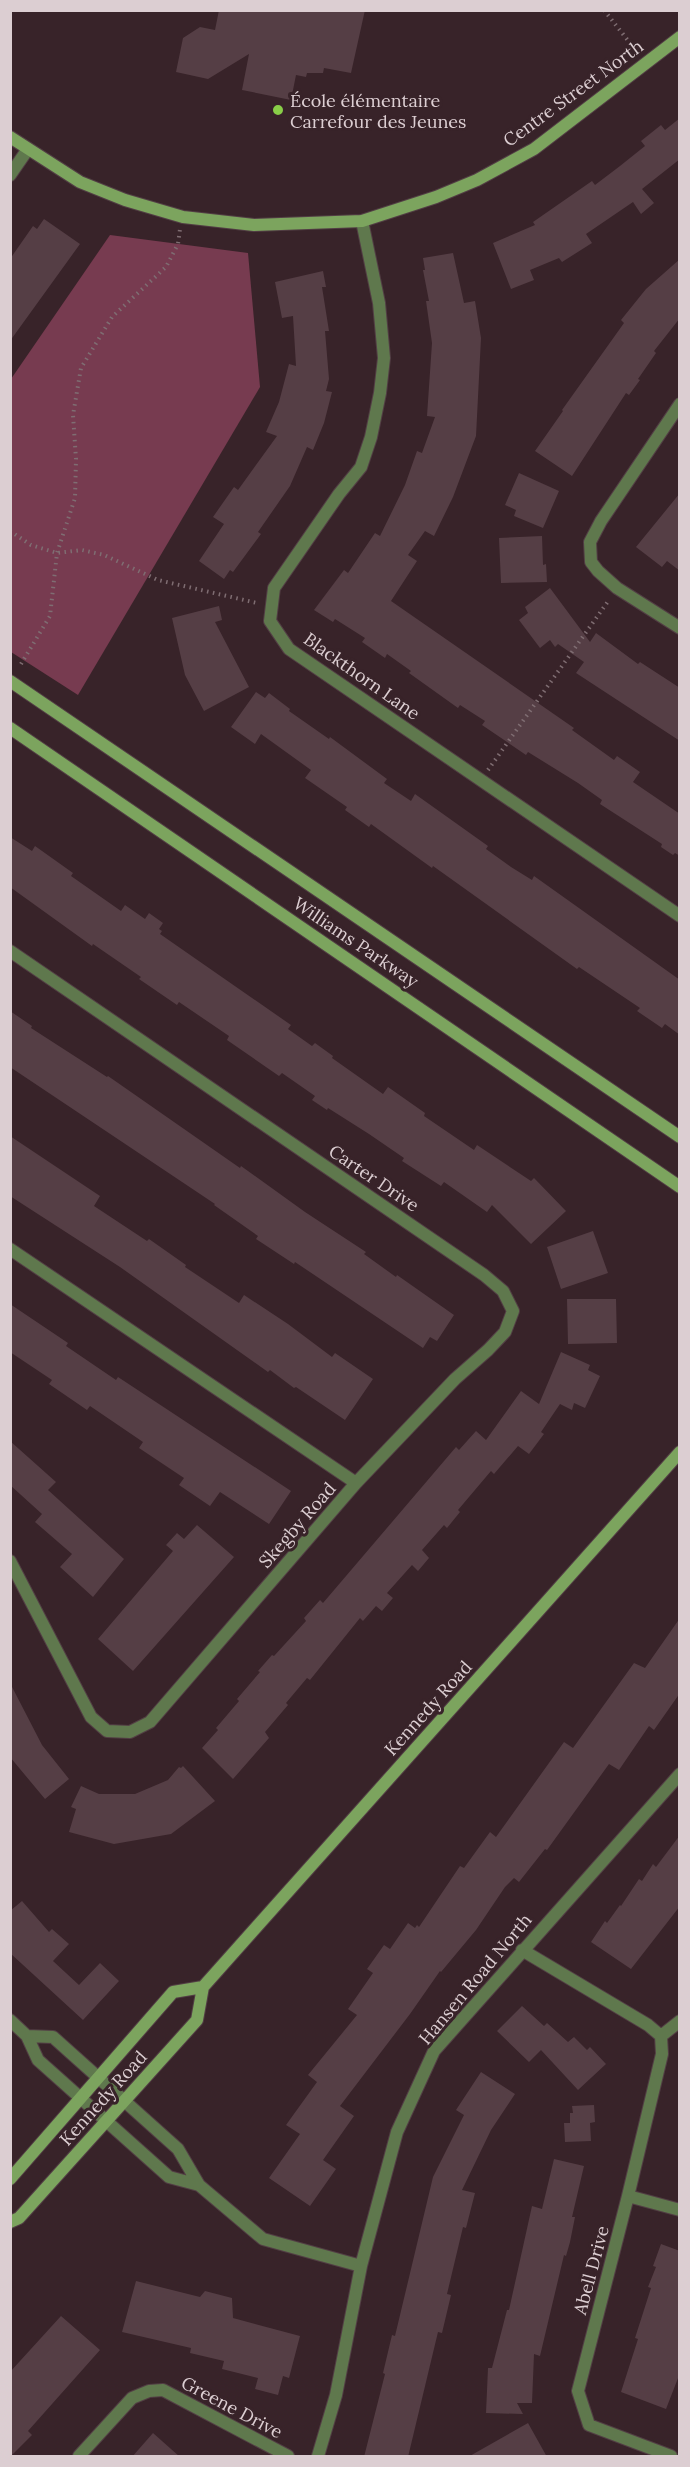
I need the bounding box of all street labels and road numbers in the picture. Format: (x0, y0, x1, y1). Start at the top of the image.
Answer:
street label: Centre Street North (498, 34, 648, 152)
street label: Blackthorn Lane (299, 627, 425, 725)
street label: Williams Parkway (289, 892, 423, 993)
street label: Carter Drive (324, 1139, 424, 1217)
street label: Skegby Road (253, 1477, 341, 1573)
street label: Kennedy Road (379, 1656, 477, 1760)
street label: Hansen Road North (413, 1909, 537, 2049)
street label: Kennedy Road (54, 2046, 152, 2150)
street label: Abell Drive (568, 2223, 614, 2318)
street label: Greene Drive (177, 2371, 287, 2443)

